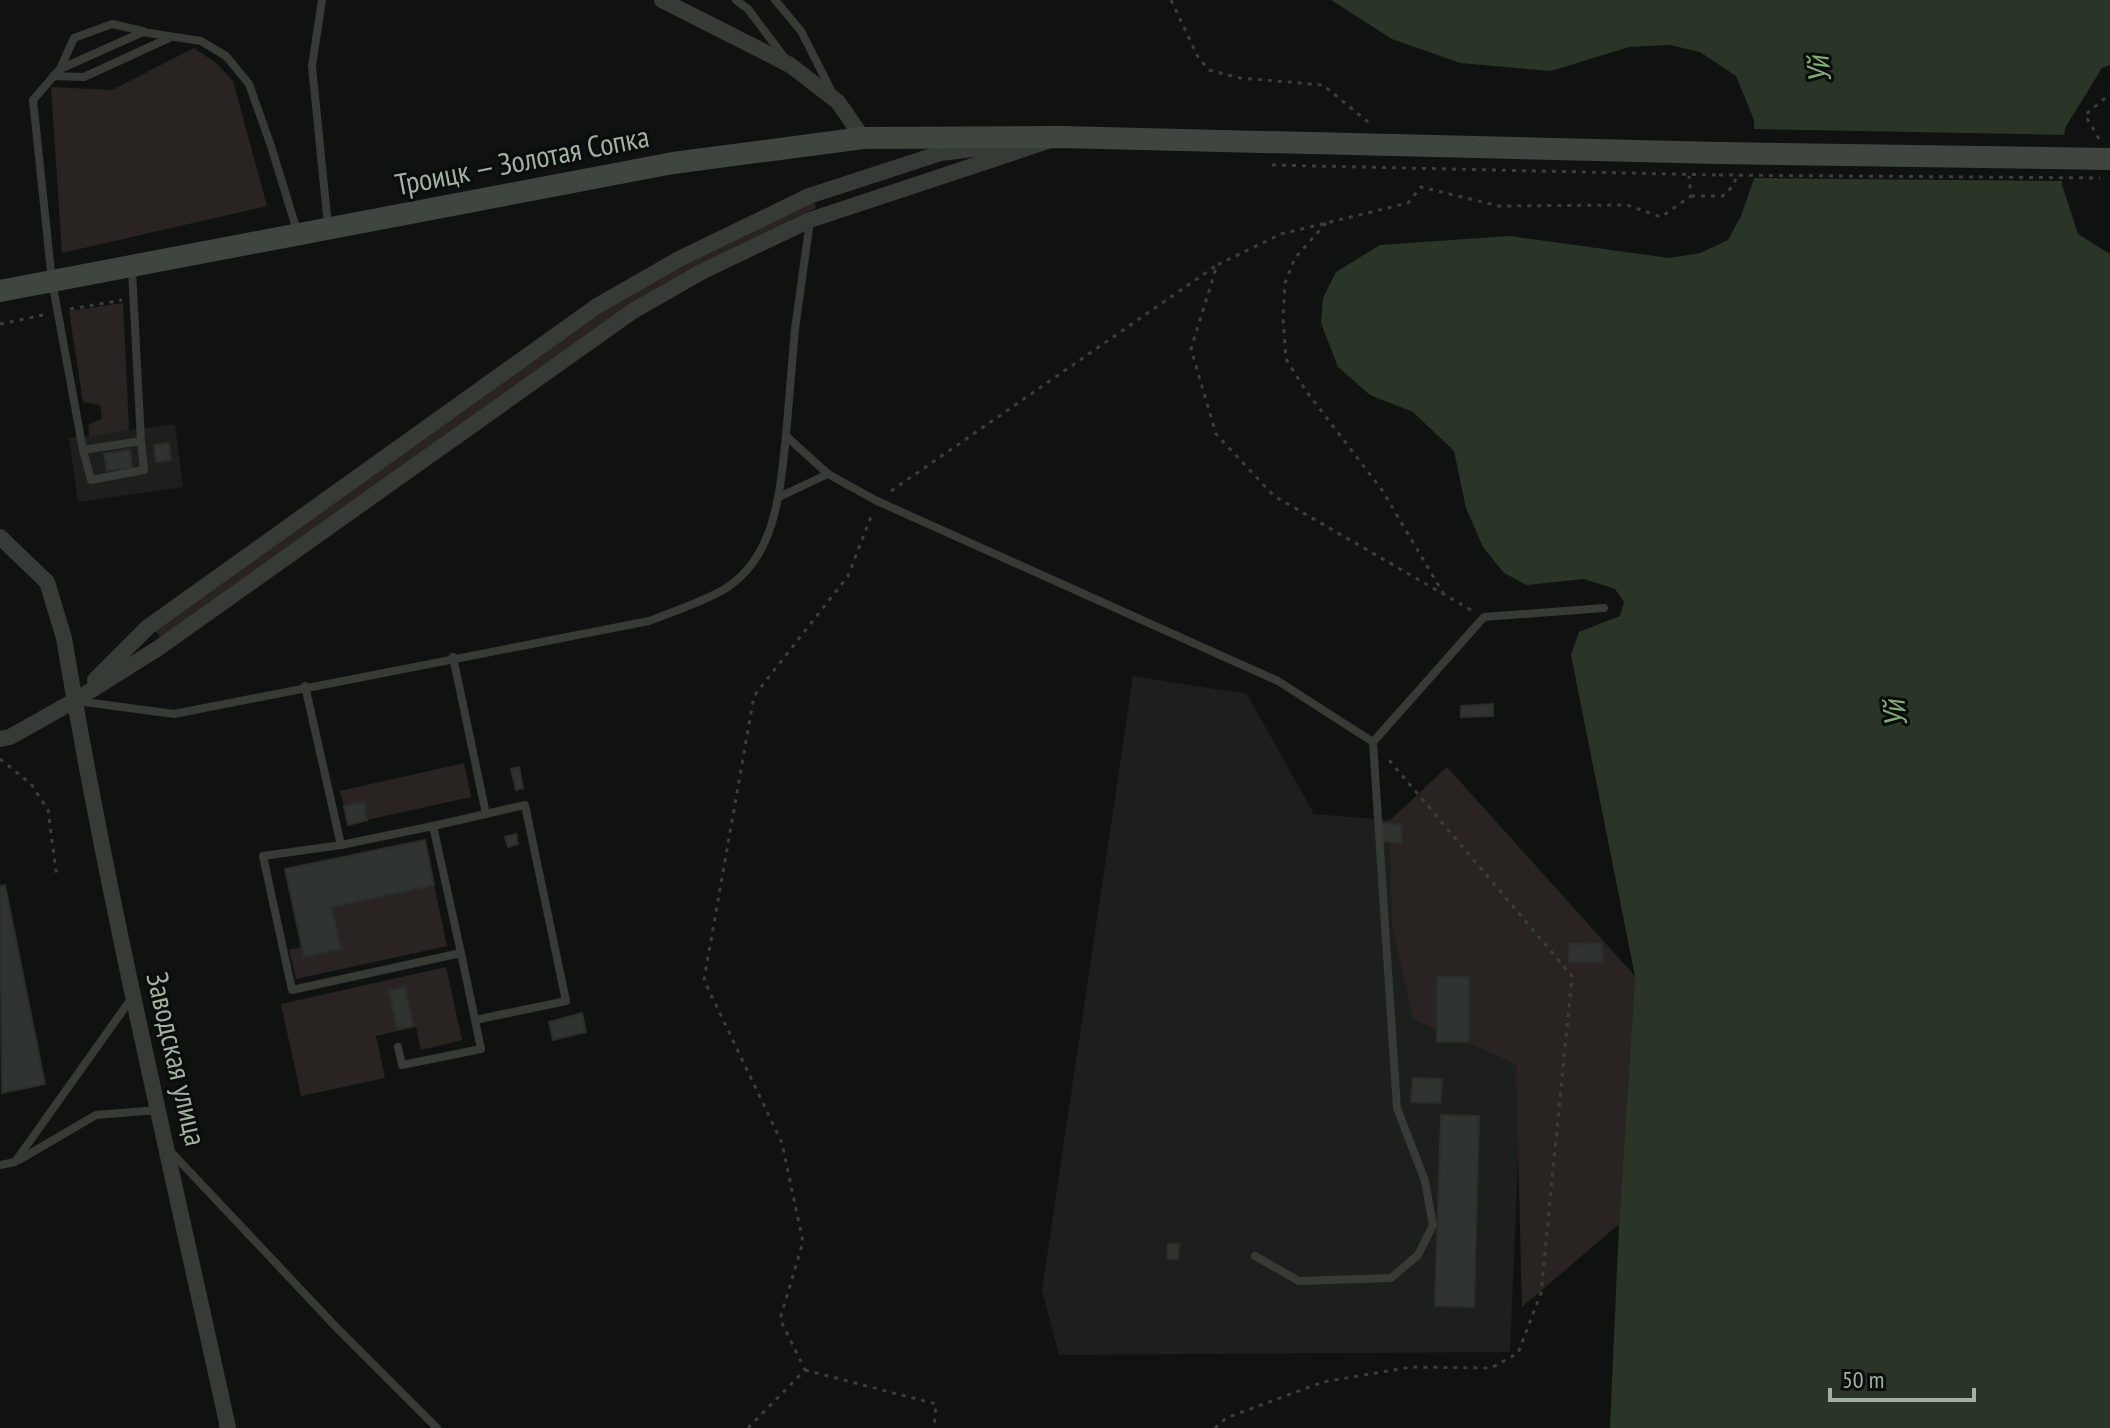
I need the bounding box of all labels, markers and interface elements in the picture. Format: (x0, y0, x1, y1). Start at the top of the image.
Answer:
water label: Уй (1795, 51, 1841, 86)
street label: Троицк — Золотая Сопка (391, 116, 652, 203)
water label: Уй (1871, 695, 1917, 730)
street label: Заводская улица (139, 968, 216, 1149)
scale bar (1830, 1352, 1974, 1402)
text: 50 m (1842, 1364, 1884, 1395)

